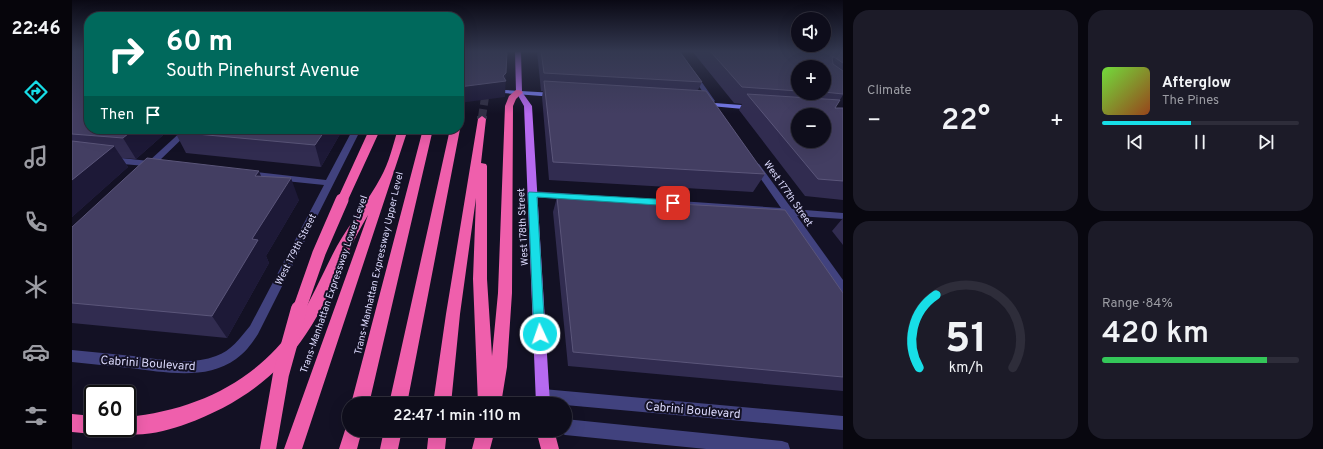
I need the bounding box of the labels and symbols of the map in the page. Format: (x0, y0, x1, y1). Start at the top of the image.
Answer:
street label: West 177th Street (760, 158, 815, 229)
street label: Trans-Manhattan Expressway Upper Level (352, 171, 407, 356)
pin (656, 186, 690, 220)
street label: West 178th Street (515, 188, 532, 266)
street label: Trans-Manhattan Expressway Lower Level (298, 194, 371, 375)
street label: West 179th Street (273, 212, 320, 287)
position arrow (519, 313, 561, 355)
street label: Cabrini Boulevard (100, 353, 196, 375)
speed limit sign: 60 (84, 385, 136, 437)
street label: Cabrini Boulevard (645, 399, 741, 423)

